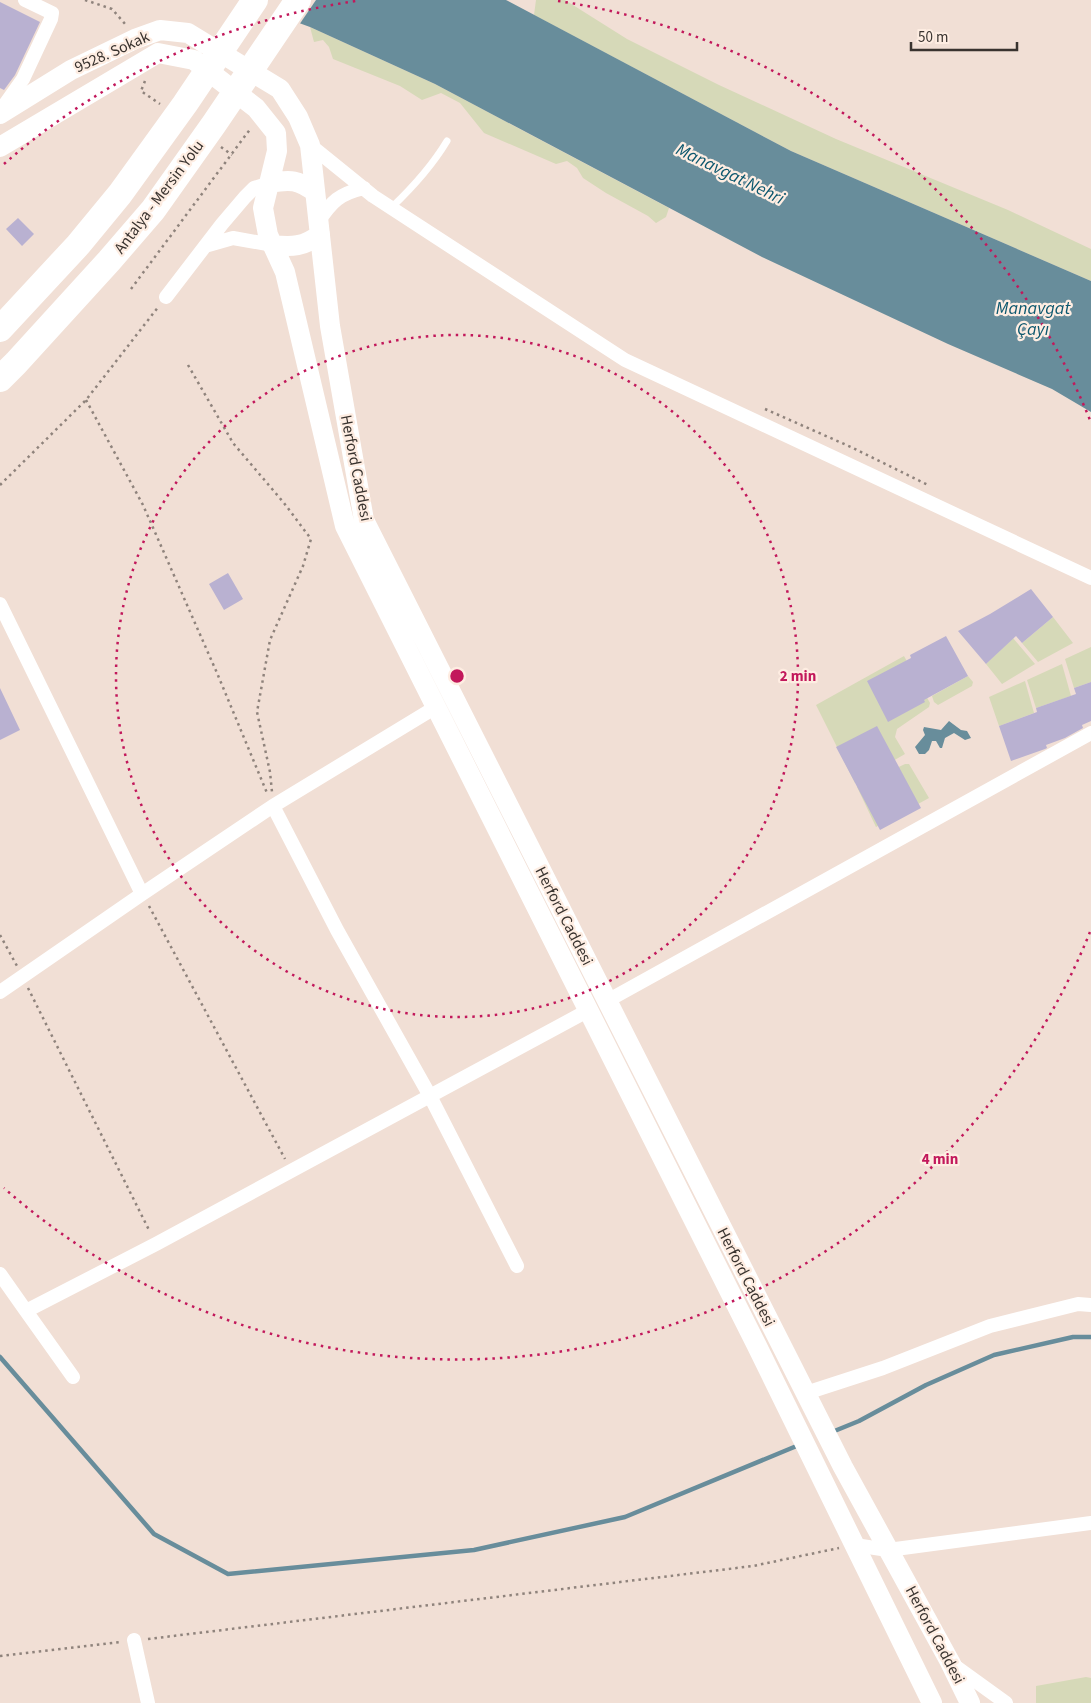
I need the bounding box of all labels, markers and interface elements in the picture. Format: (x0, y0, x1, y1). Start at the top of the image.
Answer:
scale bar (911, 20, 1017, 52)
street label: 9528. Sokak (71, 26, 153, 78)
text: 50 m (918, 27, 948, 48)
street label: Antalya - Mersin Yolu (109, 136, 209, 258)
water label: Manavgat Nehri (672, 137, 789, 211)
water label: Manavgat Çayı (996, 296, 1071, 342)
street label: Herford Caddesi (335, 413, 377, 523)
text: 2 min (780, 666, 816, 687)
centre of rings (448, 667, 466, 685)
street label: Herford Caddesi (530, 863, 598, 969)
text: 4 min (922, 1149, 958, 1170)
street label: Herford Caddesi (712, 1224, 780, 1330)
street label: Herford Caddesi (900, 1582, 970, 1688)

